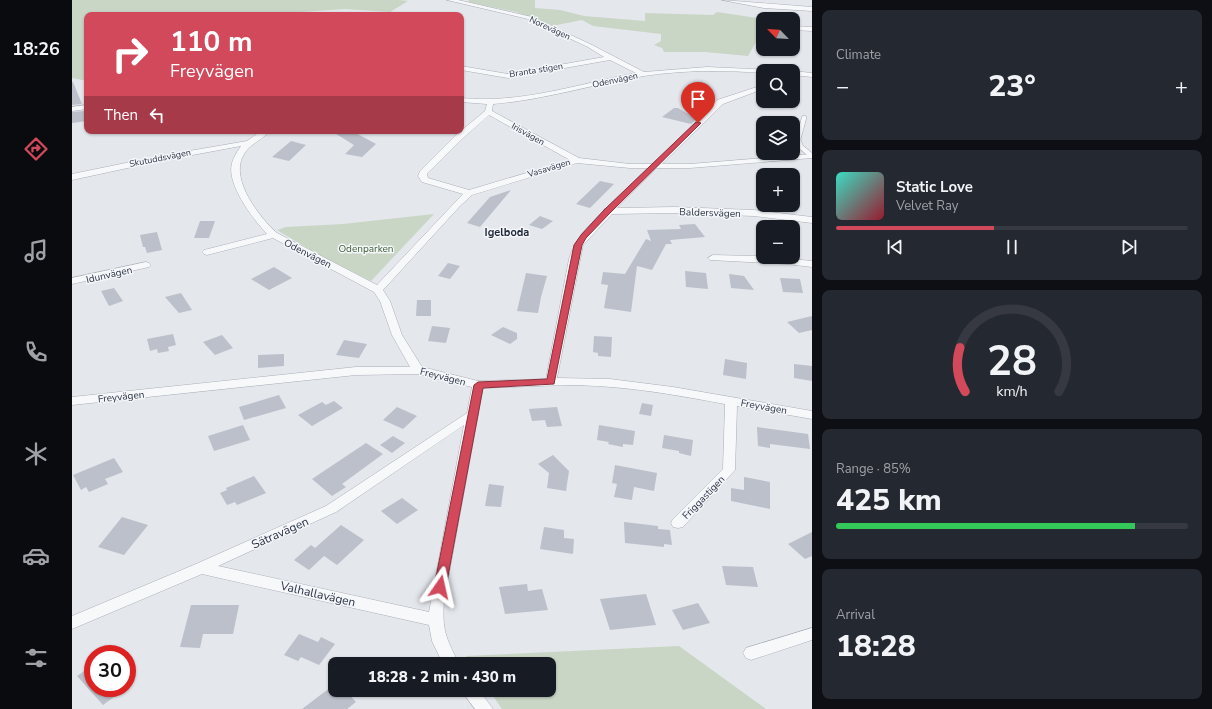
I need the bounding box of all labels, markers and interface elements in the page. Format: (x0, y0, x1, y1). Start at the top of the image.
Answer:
north arrow (756, 12, 800, 56)
map controls (756, 12, 800, 264)
street label: Norevägen (527, 13, 573, 43)
text: 110 m (170, 23, 253, 61)
icon: right (104, 28, 156, 80)
text: 18:26 (12, 37, 60, 61)
text: Climate (836, 46, 881, 64)
text: Freyvägen (170, 59, 254, 83)
street label: Branta stigen (508, 60, 564, 80)
button: search (756, 64, 800, 108)
text: 23° (988, 66, 1036, 107)
street label: Odenvägen (591, 69, 639, 91)
text: − (836, 72, 849, 102)
text: + (1175, 72, 1188, 102)
pin (681, 82, 715, 123)
icon: arrive (687, 88, 709, 110)
icon: left (146, 104, 168, 126)
text: Then (104, 105, 138, 125)
button: layers (756, 116, 800, 160)
street label: Irisvägen (509, 120, 547, 148)
icon: directions (22, 135, 50, 163)
street label: Skutuddsvägen (128, 146, 192, 170)
street label: Vasavägen (525, 156, 572, 180)
button: + (756, 168, 800, 212)
text: Static Love (896, 177, 973, 197)
text: Velvet Ray (896, 197, 958, 215)
street label: Baldersvägen (679, 205, 741, 221)
button: − (756, 220, 800, 264)
district label: Igelboda (485, 225, 529, 240)
street label: Odenvägen (281, 236, 334, 272)
icon: previous (884, 236, 906, 258)
icon: pause (1001, 236, 1023, 258)
icon: next (1118, 236, 1140, 258)
icon: music (22, 237, 50, 265)
park label: Odenparken (338, 242, 394, 256)
street label: Idunvägen (85, 263, 134, 287)
text: 28 (987, 333, 1037, 390)
icon: phone (22, 338, 50, 366)
street label: Freyvägen (418, 365, 467, 389)
text: km/h (996, 382, 1028, 401)
street label: Freyvägen (97, 388, 145, 406)
street label: Freyvägen (740, 396, 788, 418)
icon: climate (22, 440, 50, 468)
text: Range · 85% (836, 460, 911, 478)
street label: Friggastigen (679, 473, 728, 523)
text: 425 km (836, 480, 942, 521)
street label: Sätravägen (249, 513, 311, 553)
icon: car (22, 542, 50, 570)
position arrow (419, 566, 461, 608)
street label: Valhallavägen (278, 577, 357, 610)
text: Arrival (836, 606, 875, 624)
text: 18:28 (836, 626, 916, 667)
icon: filters (22, 644, 50, 672)
speed limit sign: 30 (84, 645, 136, 697)
text: 18:28 · 2 min · 430 m (368, 667, 516, 687)

